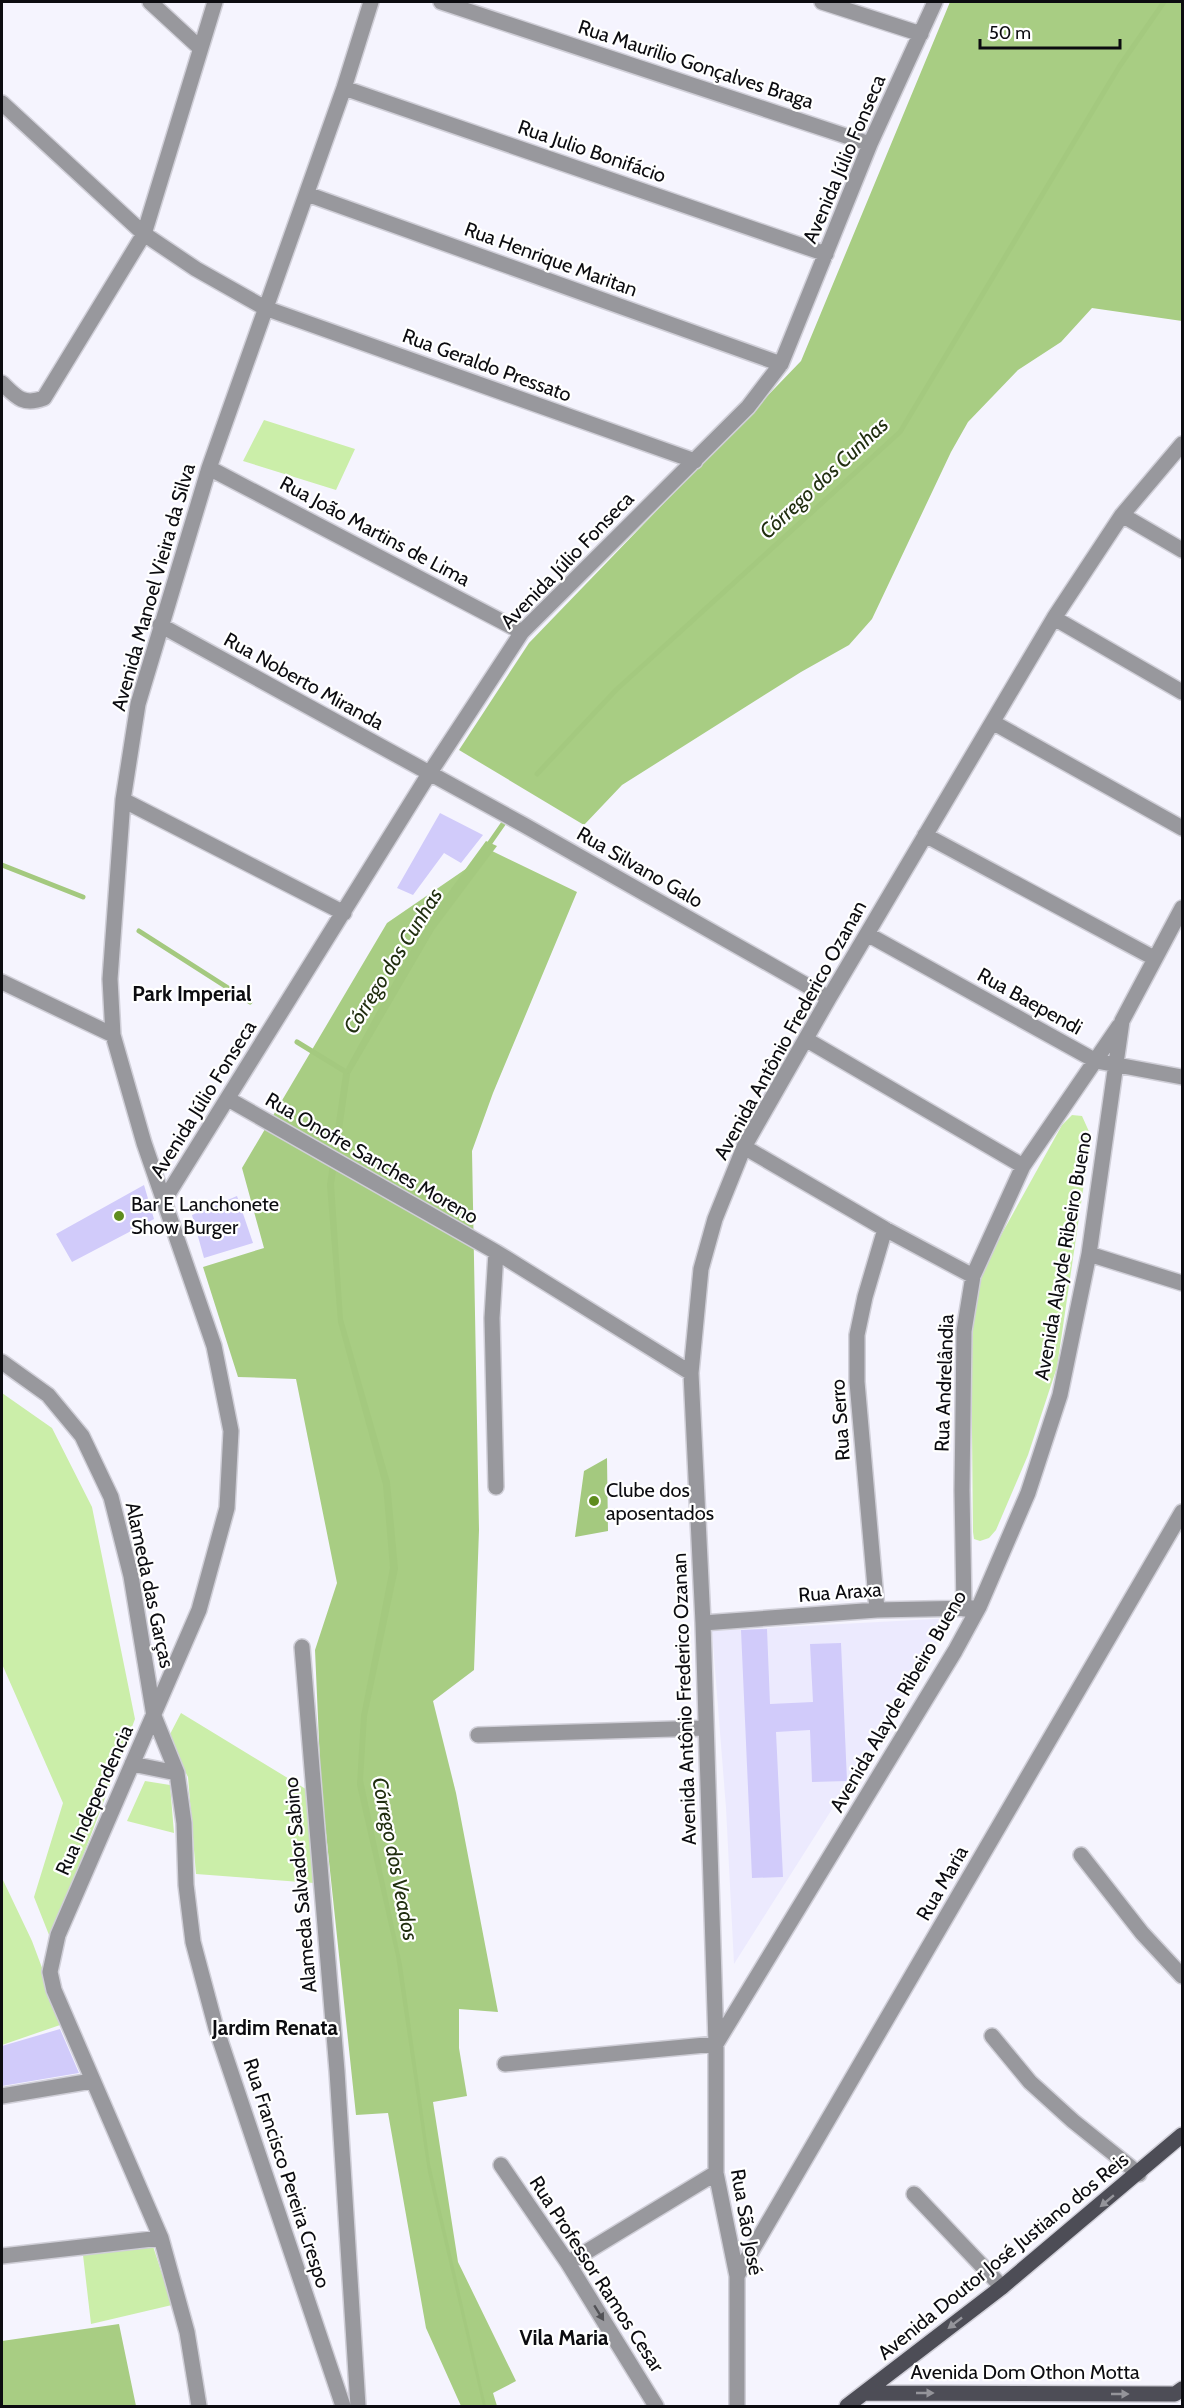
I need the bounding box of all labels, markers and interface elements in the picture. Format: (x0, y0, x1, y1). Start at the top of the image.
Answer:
scale bar (980, 12, 1120, 50)
street label: Rua Maurilio Gonçalves Braga (575, 15, 817, 114)
text: 50 m (989, 22, 1031, 44)
street label: Avenida Júlio Fonseca (798, 71, 891, 247)
street label: Rua Julio Bonifácio (515, 114, 669, 188)
street label: Rua Henrique Maritan (461, 217, 641, 301)
street label: Rua Geraldo Pressato (399, 323, 575, 407)
water label: Córrego dos Cunhas (754, 412, 893, 544)
street label: Avenida Manoel Vieira da Silva (106, 460, 200, 714)
street label: Rua João Martins de Lima (276, 471, 474, 591)
street label: Avenida Júlio Fonseca (496, 486, 639, 633)
street label: Rua Noberto Miranda (220, 627, 388, 735)
street label: Rua Silvano Galo (573, 821, 707, 913)
water label: Córrego dos Cunhas (338, 883, 447, 1038)
street label: Avenida Antônio Frederico Ozanan (709, 896, 871, 1164)
street label: Rua Baependi (973, 962, 1087, 1040)
district label: Park Imperial (132, 981, 252, 1006)
street label: Avenida Júlio Fonseca (145, 1016, 261, 1182)
street label: Rua Onofre Sanches Moreno (261, 1087, 483, 1229)
street label: Avenida Alayde Ribeiro Bueno (1029, 1130, 1097, 1382)
place label: Bar E Lanchonete Show Burger (131, 1192, 279, 1239)
marker: Bar E Lanchonete Show Burger (112, 1209, 126, 1223)
street label: Rua Andrelândia (930, 1313, 958, 1452)
street label: Rua Serro (825, 1378, 855, 1462)
place label: Clube dos aposentados (606, 1478, 714, 1525)
marker: Clube dos aposentados (587, 1494, 601, 1508)
street label: Alameda das Garças (121, 1500, 179, 1670)
street label: Avenida Antônio Frederico Ozanan (667, 1552, 701, 1846)
street label: Rua Araxa (798, 1577, 883, 1607)
street label: Avenida Alayde Ribeiro Bueno (825, 1586, 971, 1816)
street label: Rua Independencia (50, 1721, 138, 1879)
water label: Córrego dos Veados (367, 1775, 424, 1943)
street label: Alameda Salvador Sabino (279, 1776, 321, 1994)
street label: Rua Maria (911, 1841, 973, 1925)
district label: Jardim Renata (211, 2015, 339, 2040)
street label: Rua Francisco Pereira Crespo (238, 2055, 336, 2291)
street label: Avenida Doutor José Justiano dos Reis (873, 2147, 1133, 2365)
street label: Rua São José (726, 2167, 768, 2277)
street label: Rua Professor Ramos Cesar (525, 2171, 670, 2377)
one-way arrow (1099, 2194, 1115, 2207)
one-way arrow (593, 2305, 604, 2321)
one-way arrow (948, 2317, 963, 2329)
district label: Vila Maria (520, 2325, 609, 2350)
street label: Avenida Dom Othon Motta (910, 2360, 1140, 2384)
one-way arrow (915, 2388, 934, 2398)
one-way arrow (1110, 2389, 1129, 2399)

